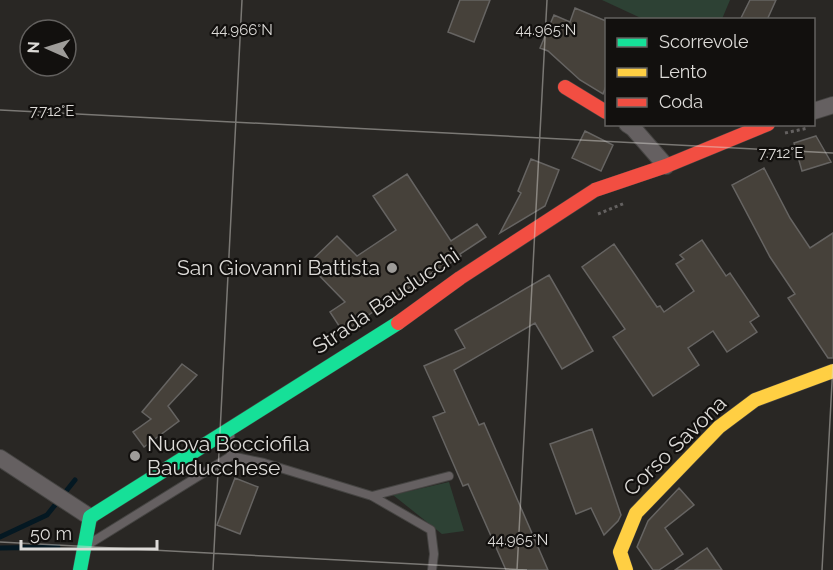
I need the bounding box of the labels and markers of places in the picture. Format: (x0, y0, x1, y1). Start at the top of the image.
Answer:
place label: San Giovanni Battista (177, 255, 380, 280)
marker: San Giovanni Battista (385, 261, 399, 275)
place label: Nuova Bocciofila Bauducchese (147, 431, 310, 480)
marker: Nuova Bocciofila Bauducchese (128, 449, 142, 463)

